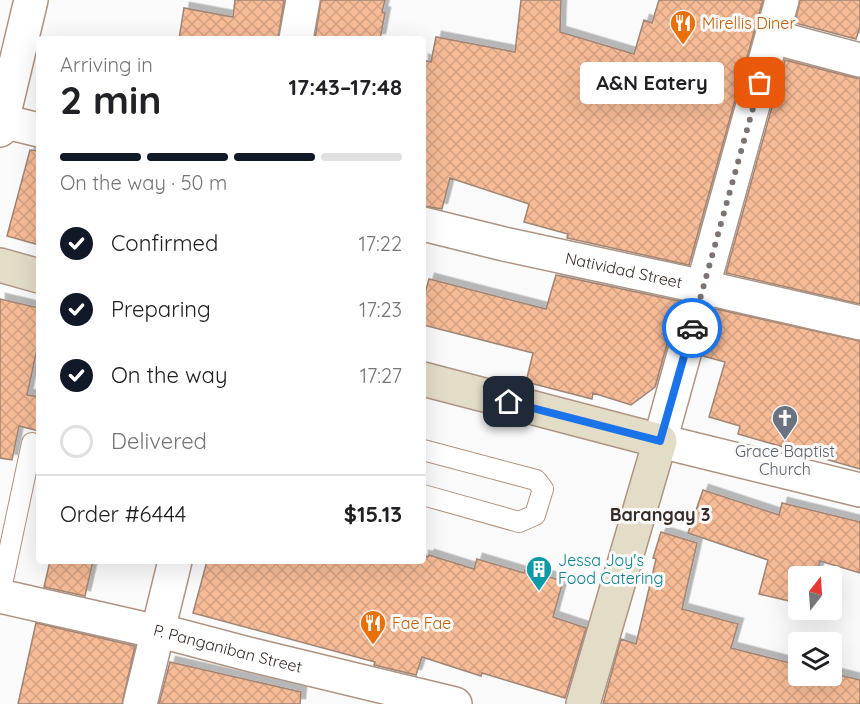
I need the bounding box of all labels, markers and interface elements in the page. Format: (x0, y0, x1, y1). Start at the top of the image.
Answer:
restaurant icon: Mirellis Diner (668, 8, 698, 46)
place label: Mirellis Diner (702, 13, 796, 33)
text: Arriving in (60, 52, 153, 77)
pin (734, 57, 785, 108)
callout: A&N Eatery (580, 62, 724, 104)
icon: bag (743, 66, 776, 99)
text: A&N Eatery (596, 70, 708, 95)
text: 17:43–17:48 (289, 73, 402, 101)
text: 2 min (60, 75, 162, 124)
text: On the way · 50 m (60, 170, 227, 195)
icon: check (60, 227, 93, 260)
text: Confirmed (111, 229, 218, 257)
text: 17:22 (358, 231, 402, 256)
street label: Natividad Street (563, 248, 684, 292)
icon: check (60, 293, 93, 326)
text: Preparing (111, 295, 211, 323)
text: 17:23 (359, 297, 402, 322)
courier (662, 298, 722, 358)
icon: car (676, 312, 709, 345)
icon: check (60, 359, 93, 392)
text: On the way (111, 361, 227, 389)
text: 17:27 (360, 363, 402, 388)
pin (483, 376, 534, 427)
icon: home (492, 385, 525, 418)
church icon: Grace Baptist Church (770, 403, 800, 441)
text: Delivered (111, 427, 207, 455)
place label: Grace Baptist Church (735, 441, 835, 479)
text: Order #6444 (60, 500, 186, 528)
text: $15.13 (344, 500, 402, 528)
district label: Barangay 3 (610, 503, 710, 526)
place label: Jessa Joy's Food Catering (558, 550, 664, 588)
building icon: Jessa Joy's Food Catering (524, 554, 554, 592)
north arrow (788, 566, 842, 620)
map controls (788, 566, 842, 686)
restaurant icon: Fae Fae (358, 608, 388, 646)
place label: Fae Fae (392, 613, 451, 633)
street label: P. Panganiban Street (151, 620, 304, 677)
button: layers (788, 632, 842, 686)

